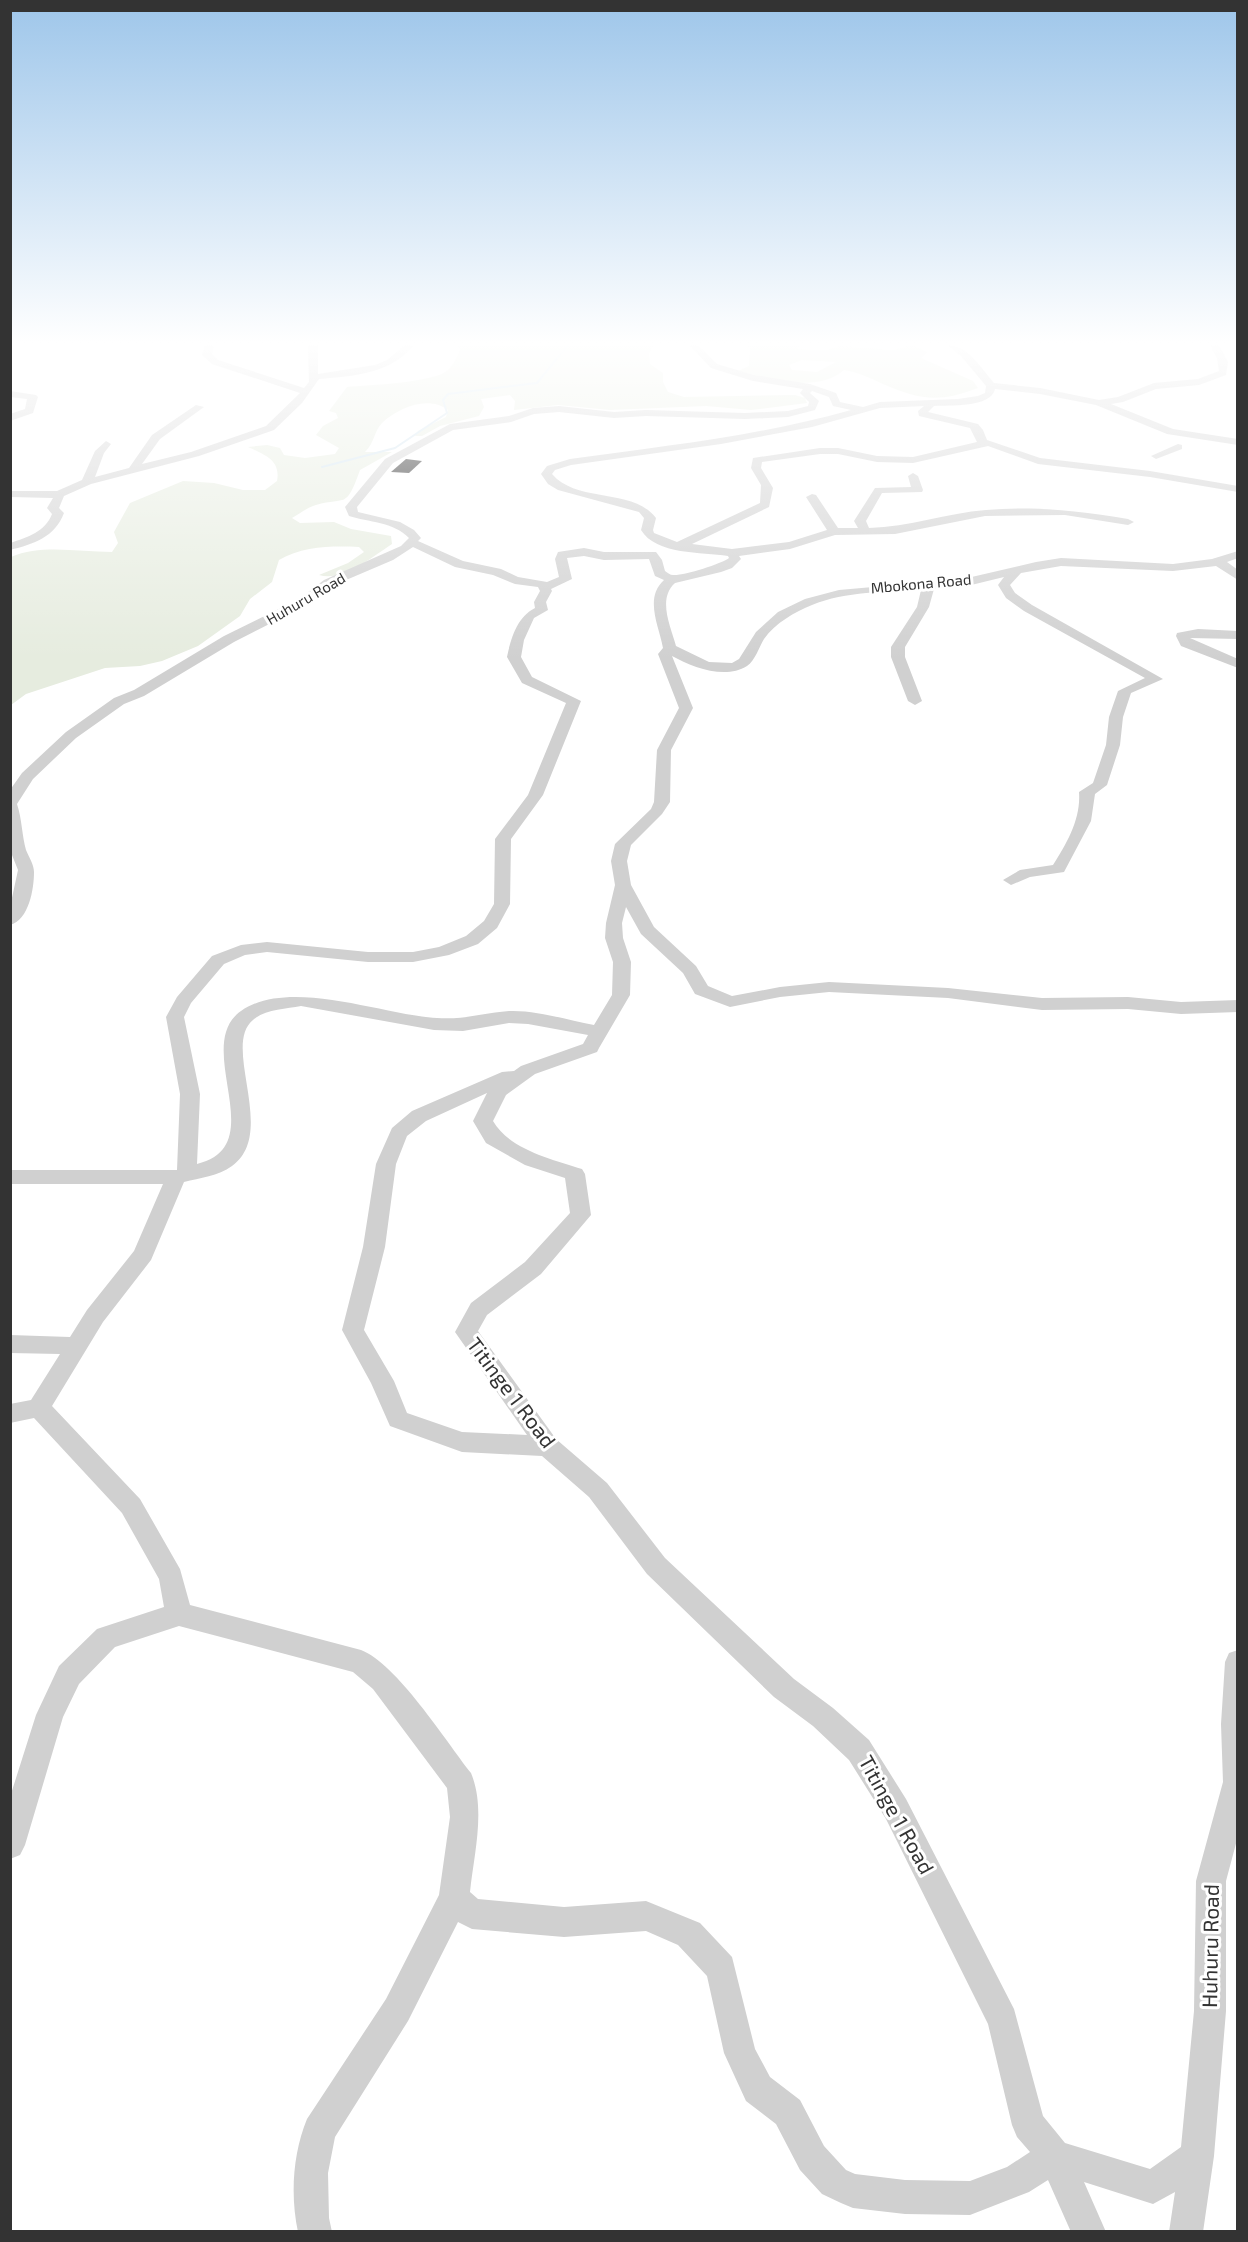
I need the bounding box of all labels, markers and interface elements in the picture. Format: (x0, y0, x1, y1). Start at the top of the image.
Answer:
street label: Huhuru Road (263, 568, 348, 628)
street label: Mbokona Road (870, 570, 972, 596)
street label: Titinge 1 Road (463, 1332, 562, 1452)
street label: Titinge 1 Road (854, 1751, 940, 1878)
street label: Huhuru Road (1196, 1884, 1223, 2008)

